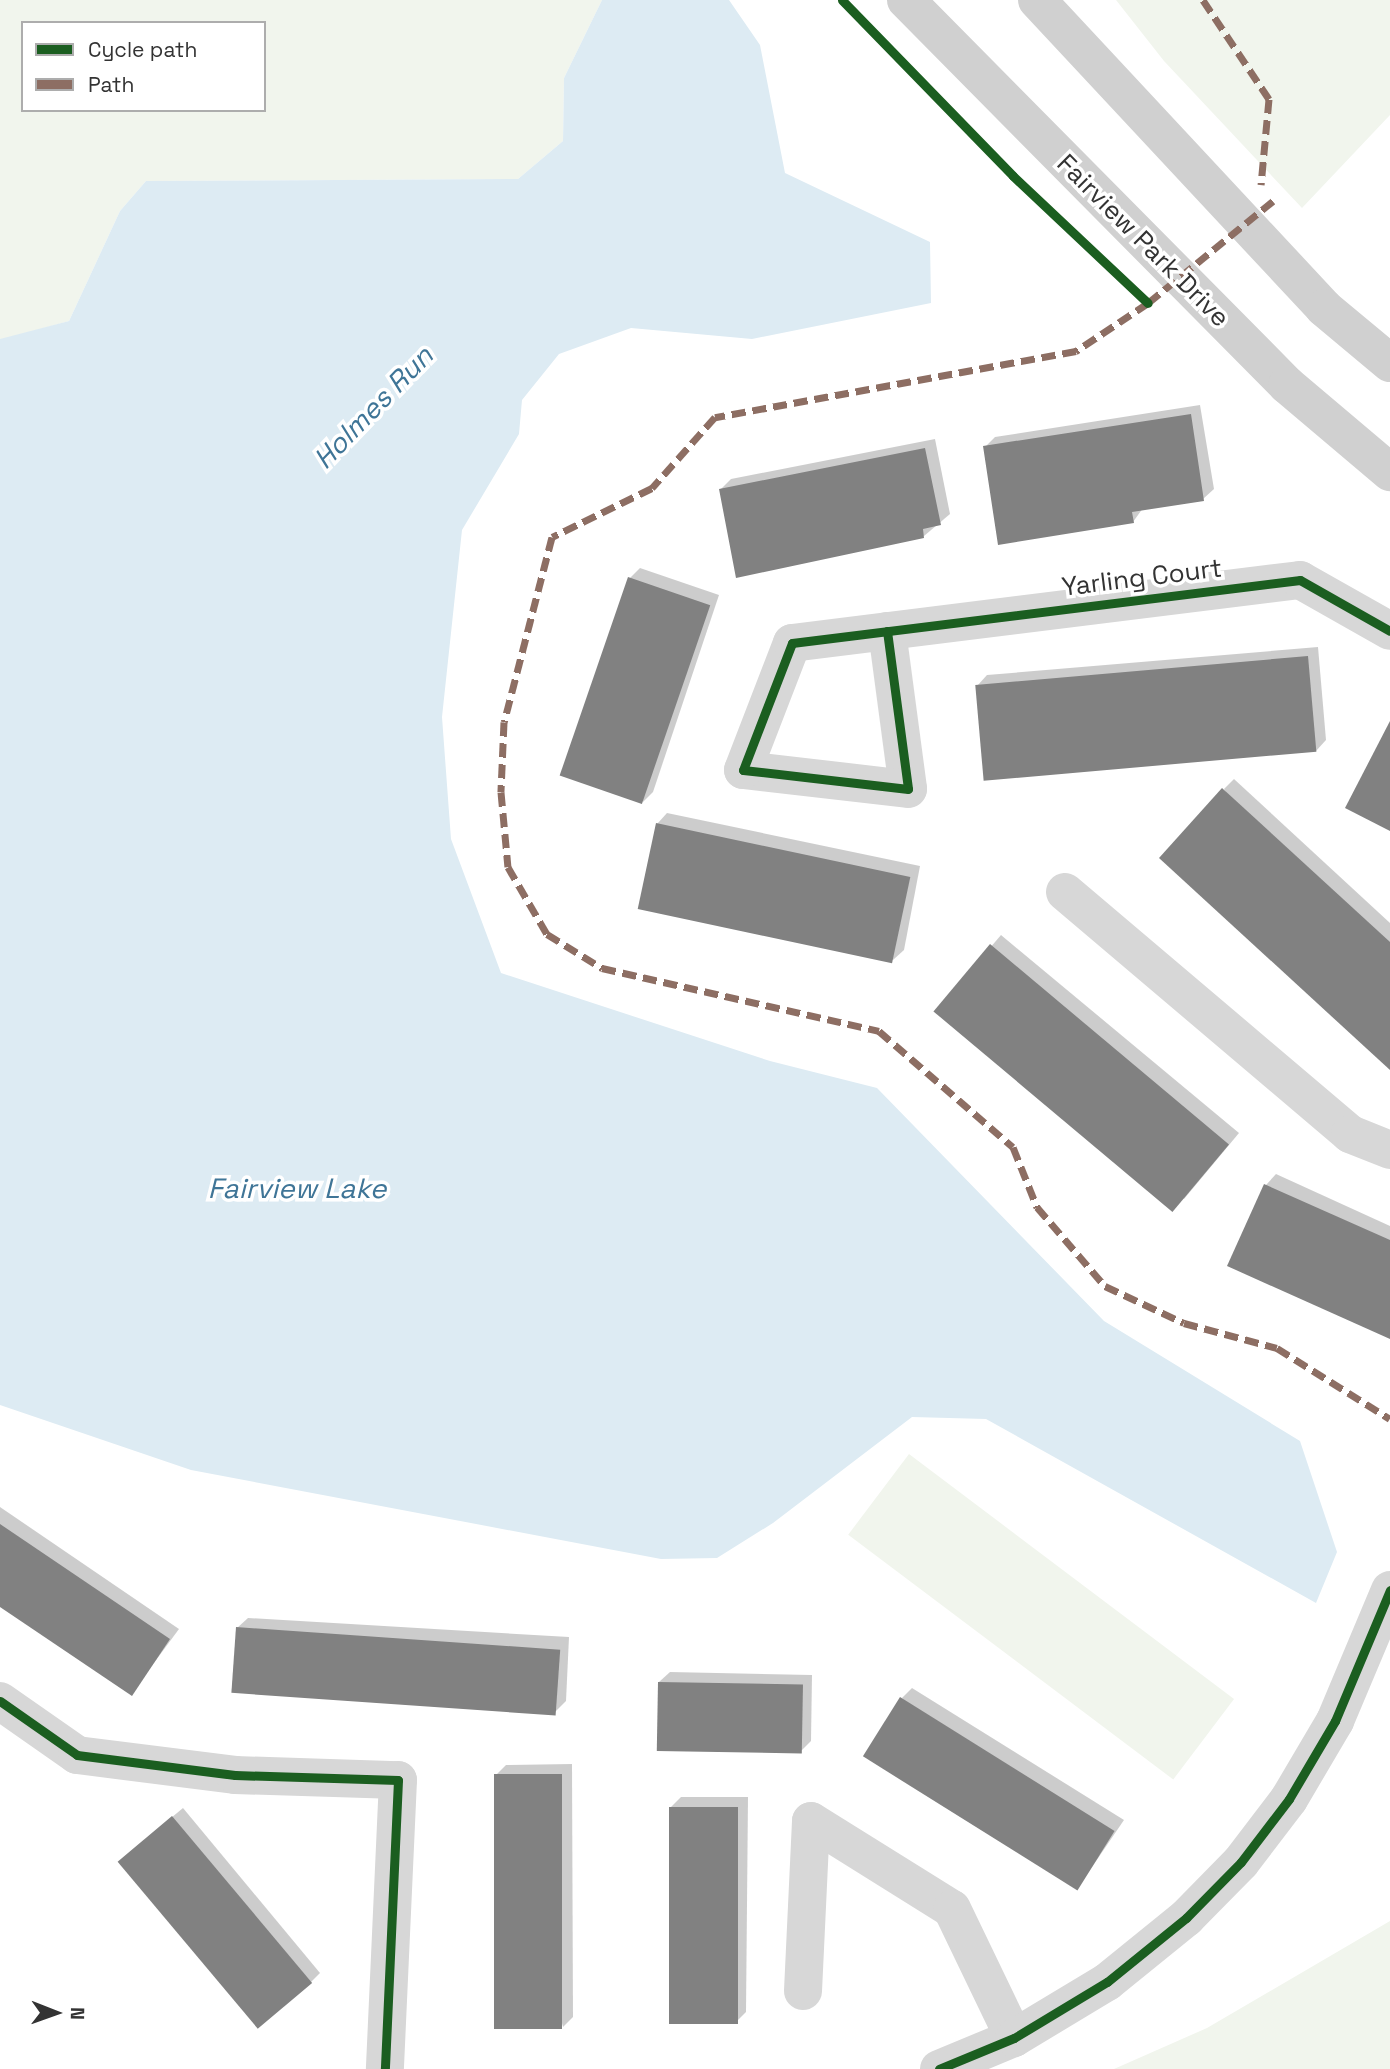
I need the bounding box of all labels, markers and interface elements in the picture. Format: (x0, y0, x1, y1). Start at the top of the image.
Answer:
legend (21, 21, 266, 112)
text: Cycle path (88, 36, 197, 63)
text: Path (88, 71, 134, 98)
street label: Fairview Park Drive (1050, 148, 1236, 334)
water label: Holmes Run (306, 339, 440, 475)
street label: Yarling Court (1060, 553, 1224, 603)
water label: Fairview Lake (208, 1171, 386, 1205)
north arrow (21, 1978, 91, 2048)
text: N (65, 2007, 90, 2020)

